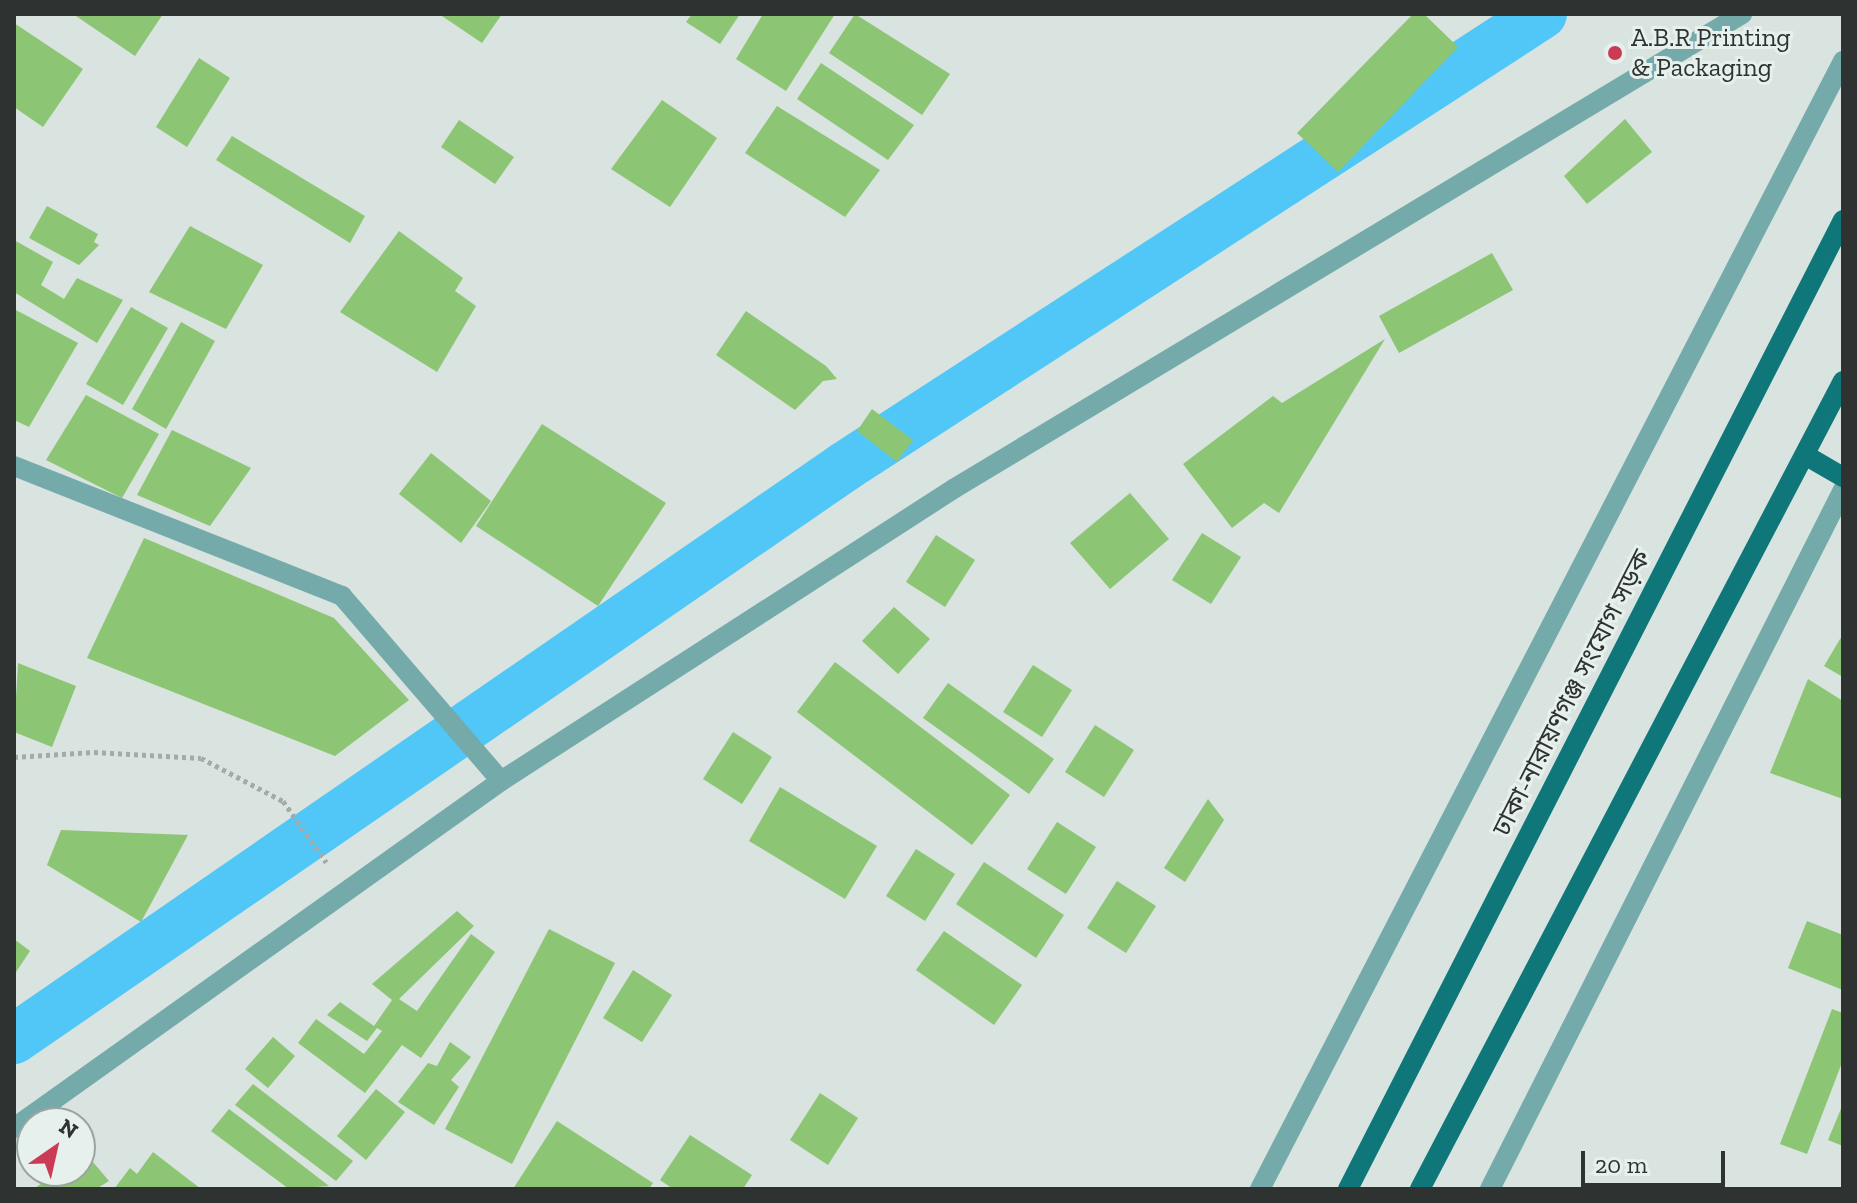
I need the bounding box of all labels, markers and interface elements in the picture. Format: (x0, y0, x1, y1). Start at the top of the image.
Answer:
place label: A.B.R Printing & Packaging (1631, 22, 1791, 84)
marker: A.B.R Printing & Packaging (1606, 44, 1624, 62)
street label: ঢাকা-নারায়ণগঞ্জ সংযোগ সড়ক (1486, 545, 1658, 841)
north arrow (16, 1107, 96, 1187)
text: N (54, 1112, 83, 1144)
scale bar (1585, 1135, 1729, 1185)
text: 20 m (1595, 1150, 1647, 1179)

